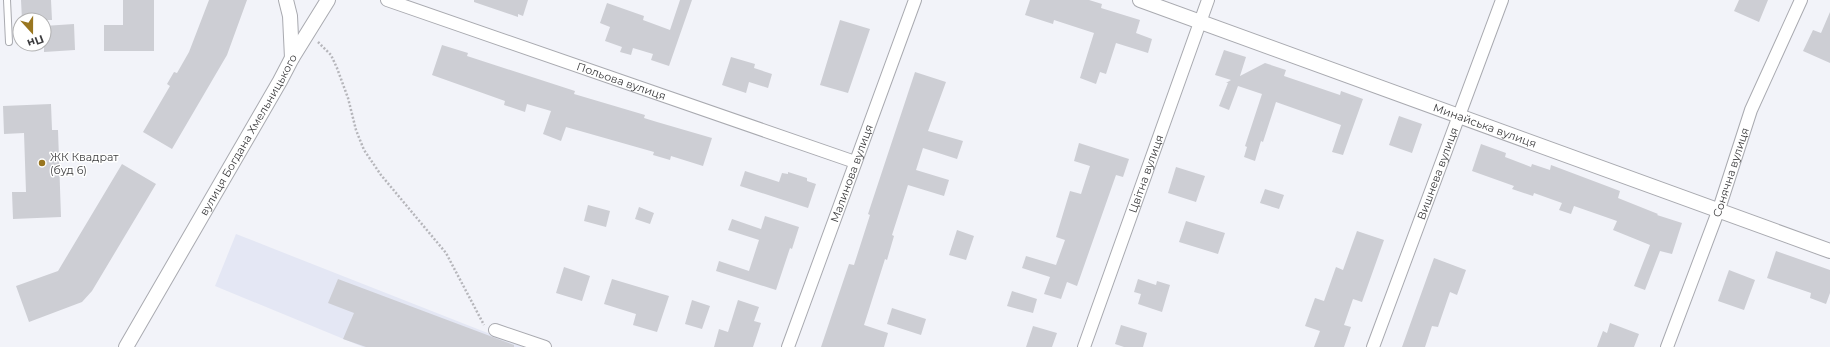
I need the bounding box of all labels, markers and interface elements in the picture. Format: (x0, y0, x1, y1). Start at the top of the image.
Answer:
north arrow (12, 12, 52, 52)
text: Пн (25, 32, 46, 51)
street label: вулиця Богдана Хмельницького (197, 51, 300, 218)
street label: Польова вулиця (575, 59, 668, 103)
street label: Минайська вулиця (1431, 100, 1538, 151)
street label: Малинова вулиця (827, 122, 876, 224)
street label: Вишнева вулиця (1414, 125, 1461, 222)
street label: Сонячна вулиця (1710, 126, 1752, 219)
street label: Цвітна вулиця (1126, 133, 1166, 215)
place label: ЖК Квадрат (буд 6) (50, 150, 119, 177)
marker: ЖК Квадрат (буд 6) (37, 158, 47, 168)

